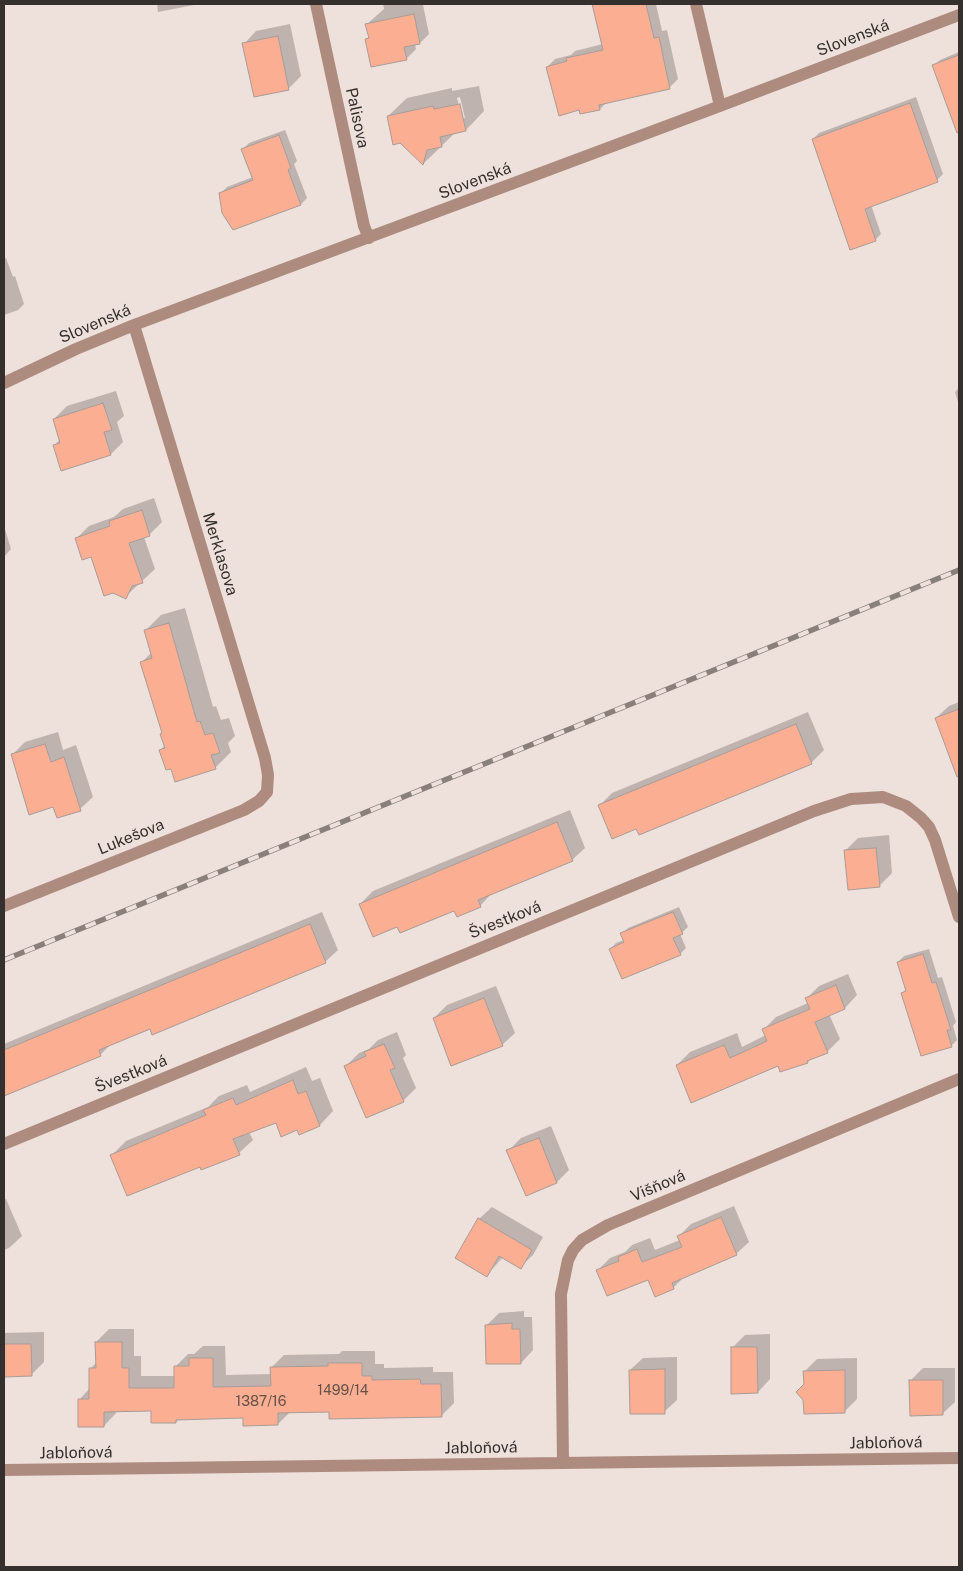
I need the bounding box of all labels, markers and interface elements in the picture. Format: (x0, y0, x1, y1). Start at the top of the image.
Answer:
street label: Slovenská (814, 15, 892, 61)
street label: Palisova (341, 86, 373, 150)
street label: Slovenská (436, 158, 514, 204)
street label: Slovenská (56, 300, 134, 348)
street label: Merklasova (198, 510, 242, 598)
street label: Lukešova (95, 815, 167, 859)
street label: Švestková (466, 897, 544, 943)
street label: Švestková (92, 1051, 170, 1097)
street label: Višňová (628, 1166, 688, 1206)
house number: 1499/14 (317, 1383, 369, 1399)
house number: 1387/16 (236, 1394, 286, 1410)
street label: Jabloňová (849, 1433, 923, 1453)
street label: Jabloňová (444, 1438, 518, 1458)
street label: Jabloňová (39, 1443, 113, 1463)

